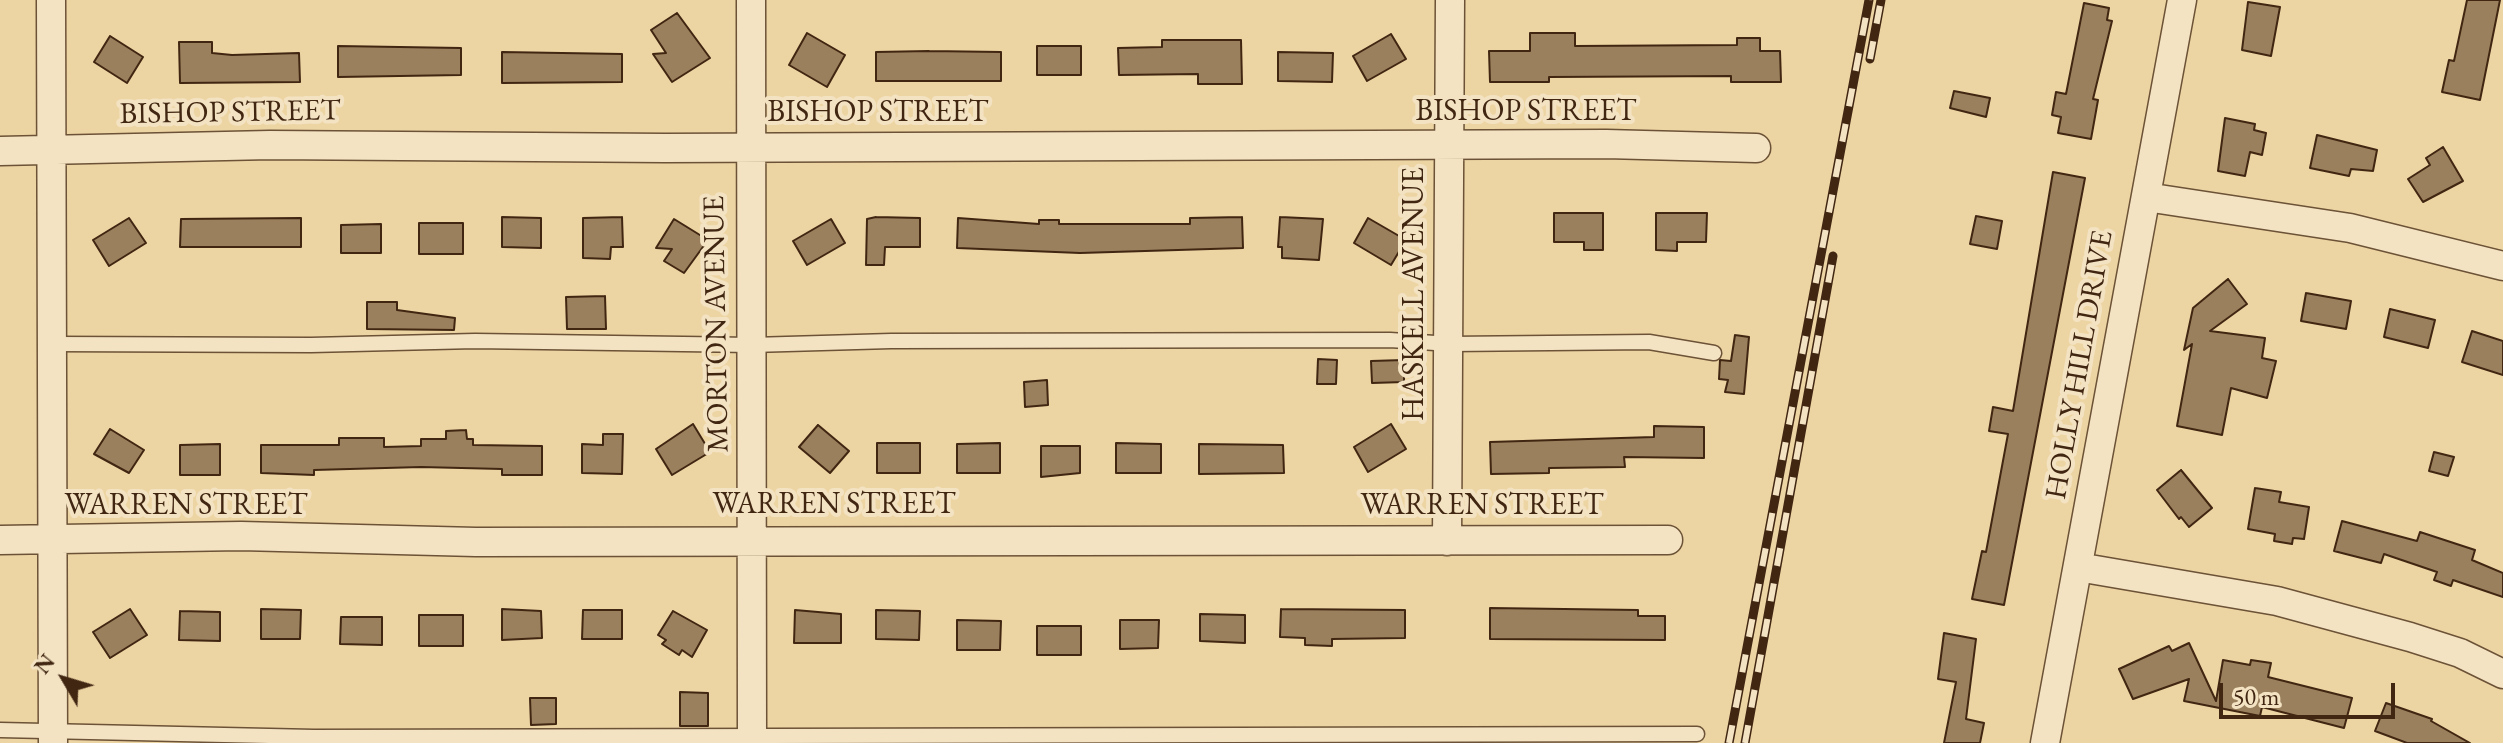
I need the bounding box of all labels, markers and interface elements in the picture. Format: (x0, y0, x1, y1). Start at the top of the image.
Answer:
street label: BISHOP STREET (119, 93, 341, 133)
street label: BISHOP STREET (1416, 94, 1636, 130)
street label: BISHOP STREET (768, 95, 988, 131)
street label: HASKELL AVENUE (1397, 167, 1433, 421)
street label: MORTON AVENUE (697, 195, 737, 453)
street label: HOLLY HILL DRIVE (2039, 228, 2121, 502)
street label: WARREN STREET (712, 487, 956, 523)
street label: WARREN STREET (64, 488, 308, 524)
street label: WARREN STREET (1360, 488, 1604, 524)
north arrow (24, 639, 104, 719)
text: N (28, 648, 62, 680)
scale bar (2223, 667, 2399, 717)
text: 50 m (2233, 681, 2280, 712)

